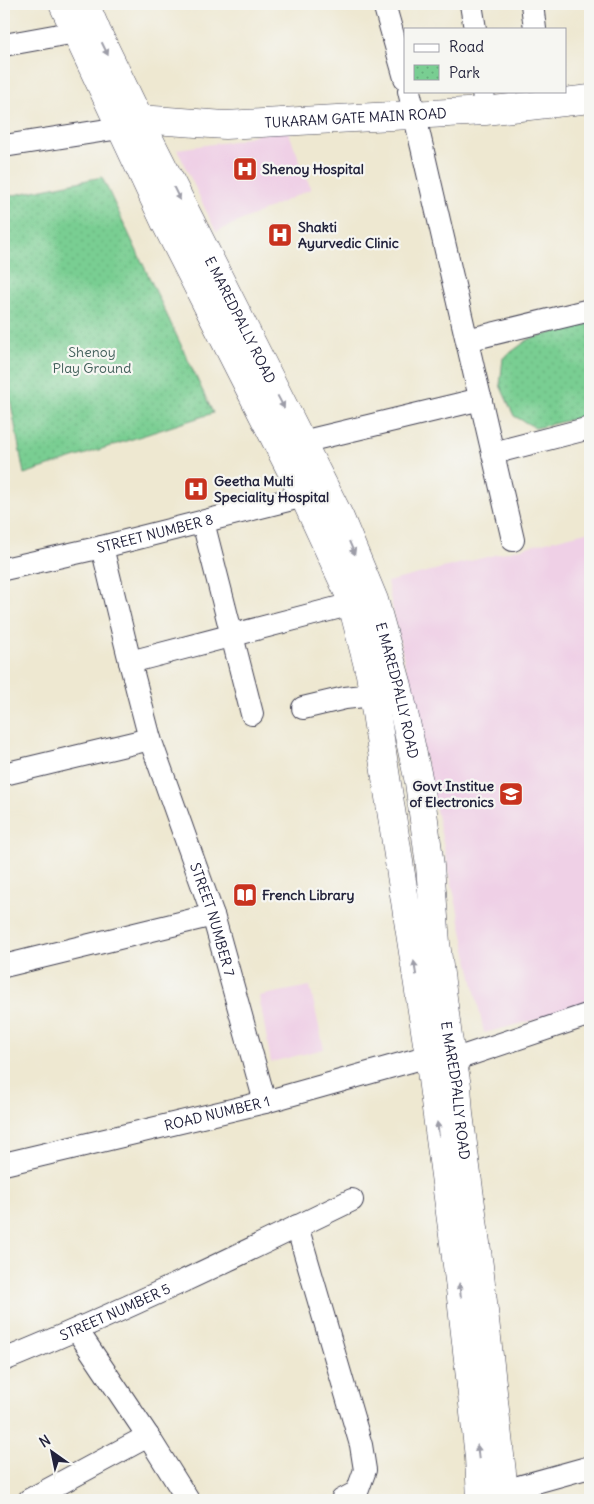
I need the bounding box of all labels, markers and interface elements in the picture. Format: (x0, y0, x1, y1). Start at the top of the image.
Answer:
legend (404, 28, 566, 92)
text: Road (449, 37, 484, 56)
one-way arrow (100, 41, 109, 56)
text: Park (449, 63, 480, 82)
street label: TUKARAM GATE MAIN ROAD (264, 104, 447, 132)
hospital icon: Shenoy Hospital (232, 156, 258, 182)
place label: Shenoy Hospital (262, 160, 364, 178)
one-way arrow (173, 187, 181, 201)
place label: Shakti Ayurvedic Clinic (298, 218, 399, 252)
hospital icon: Shakti Ayurvedic Clinic (267, 222, 293, 248)
street label: E MAREDPALLY ROAD (201, 253, 280, 386)
park label: Shenoy Play Ground (53, 343, 131, 377)
one-way arrow (277, 395, 285, 409)
place label: Geetha Multi Speciality Hospital (214, 472, 329, 506)
hospital icon: Geetha Multi Speciality Hospital (183, 476, 209, 502)
street label: STREET NUMBER 8 (95, 510, 215, 557)
one-way arrow (349, 541, 357, 555)
street label: E MAREDPALLY ROAD (372, 620, 423, 760)
place label: Govt Institue of Electronics (409, 777, 495, 811)
school or university icon: Govt Institue of Electronics (498, 781, 524, 807)
street label: STREET NUMBER 7 (186, 860, 239, 978)
library icon: French Library (232, 882, 258, 908)
place label: French Library (262, 886, 355, 904)
one-way arrow (410, 960, 418, 976)
street label: E MAREDPALLY ROAD (437, 1020, 474, 1161)
street label: ROAD NUMBER 1 (163, 1092, 272, 1135)
one-way arrow (434, 1121, 442, 1137)
street label: STREET NUMBER 5 (57, 1279, 173, 1345)
one-way arrow (456, 1282, 464, 1298)
north arrow (28, 1426, 78, 1476)
text: N (36, 1431, 54, 1451)
one-way arrow (474, 1443, 482, 1459)

